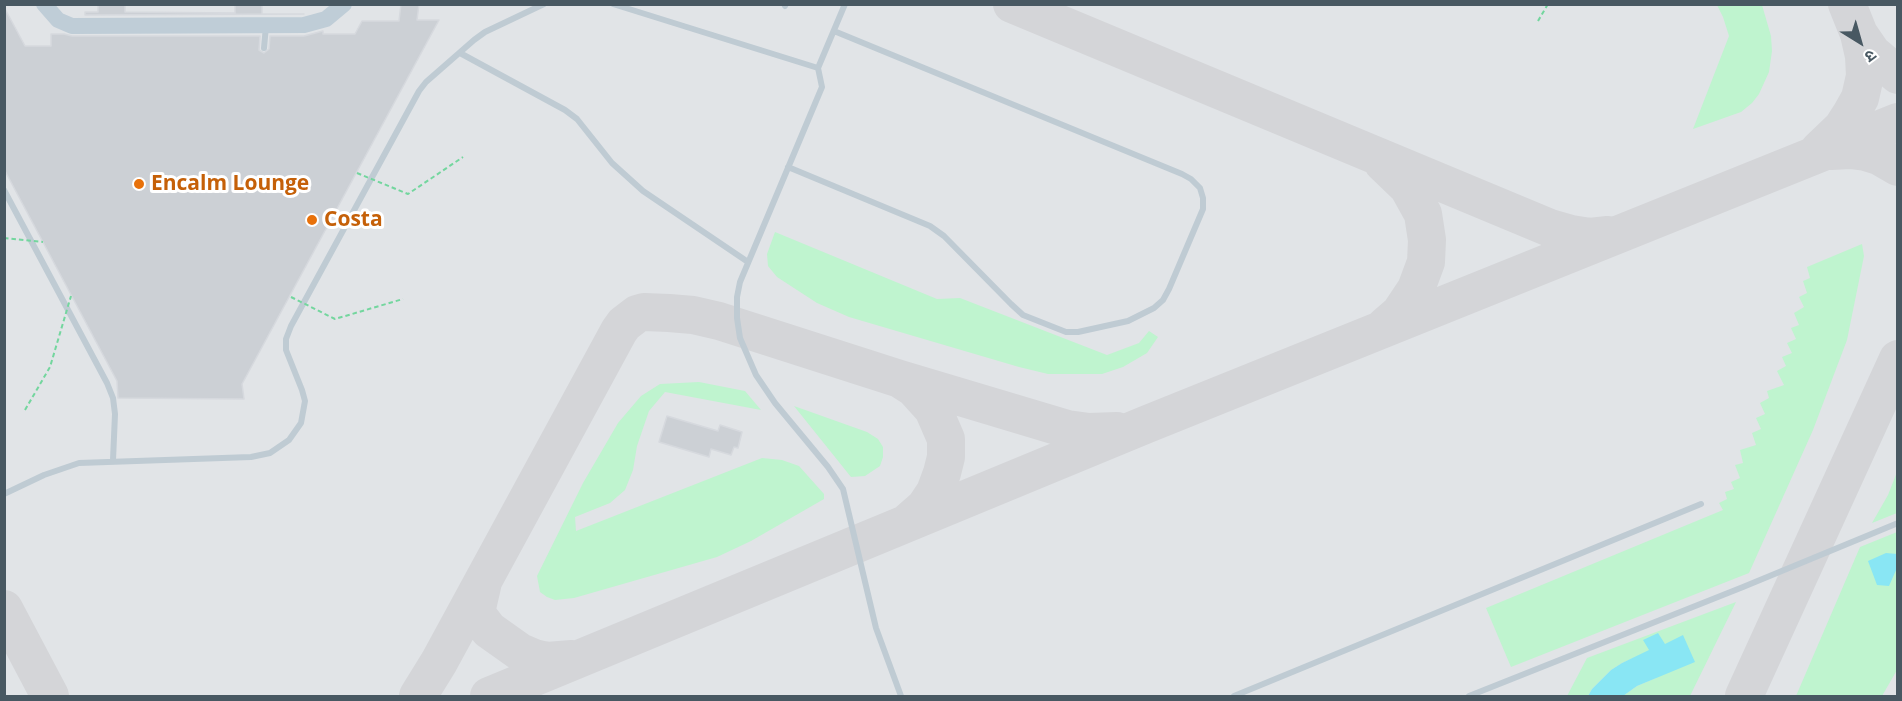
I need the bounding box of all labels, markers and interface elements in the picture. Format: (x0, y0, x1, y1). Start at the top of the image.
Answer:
north arrow (1830, 12, 1890, 72)
text: उ (1860, 45, 1881, 68)
place label: Encalm Lounge (151, 171, 309, 197)
marker: Encalm Lounge (132, 177, 146, 191)
place label: Costa (324, 207, 383, 233)
marker: Costa (305, 213, 319, 227)

